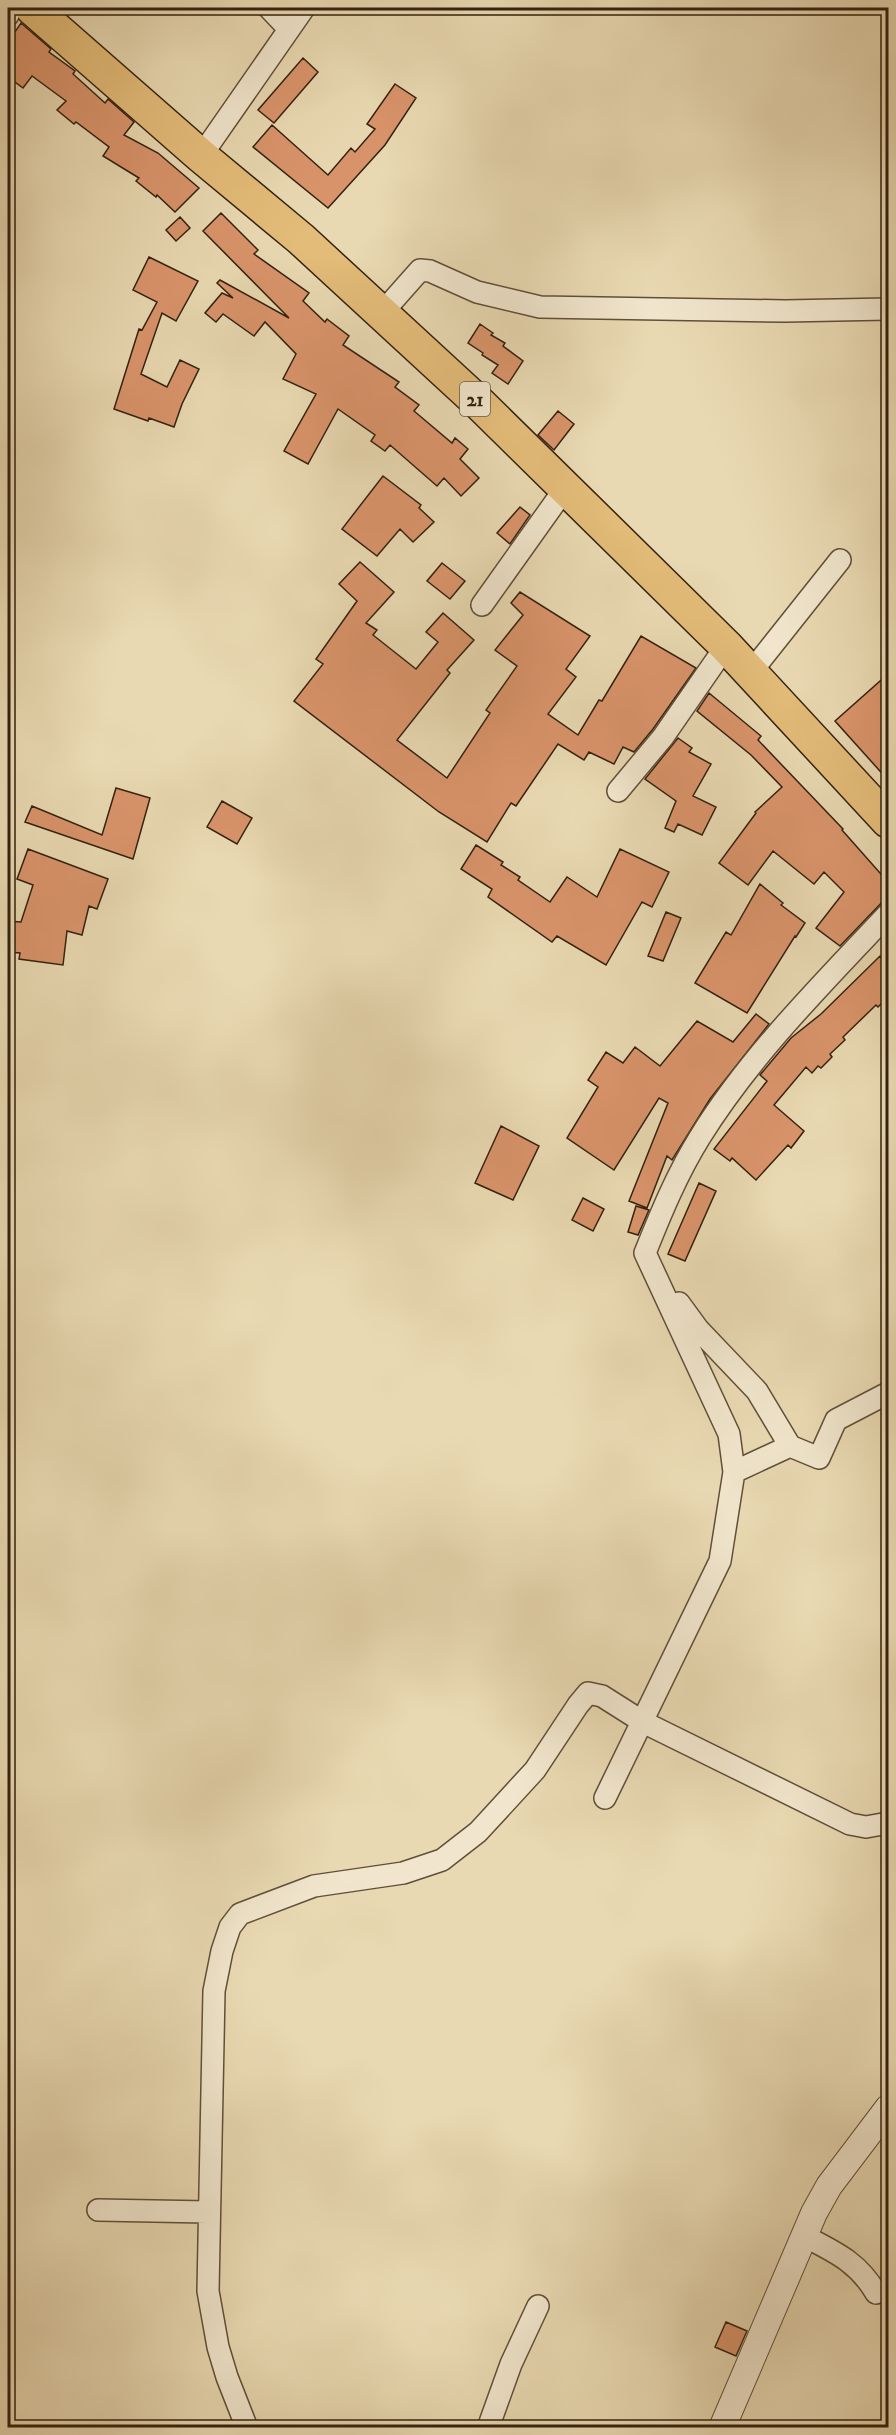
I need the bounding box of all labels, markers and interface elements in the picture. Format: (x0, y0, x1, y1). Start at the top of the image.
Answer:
road number: 21 (460, 382, 490, 416)

